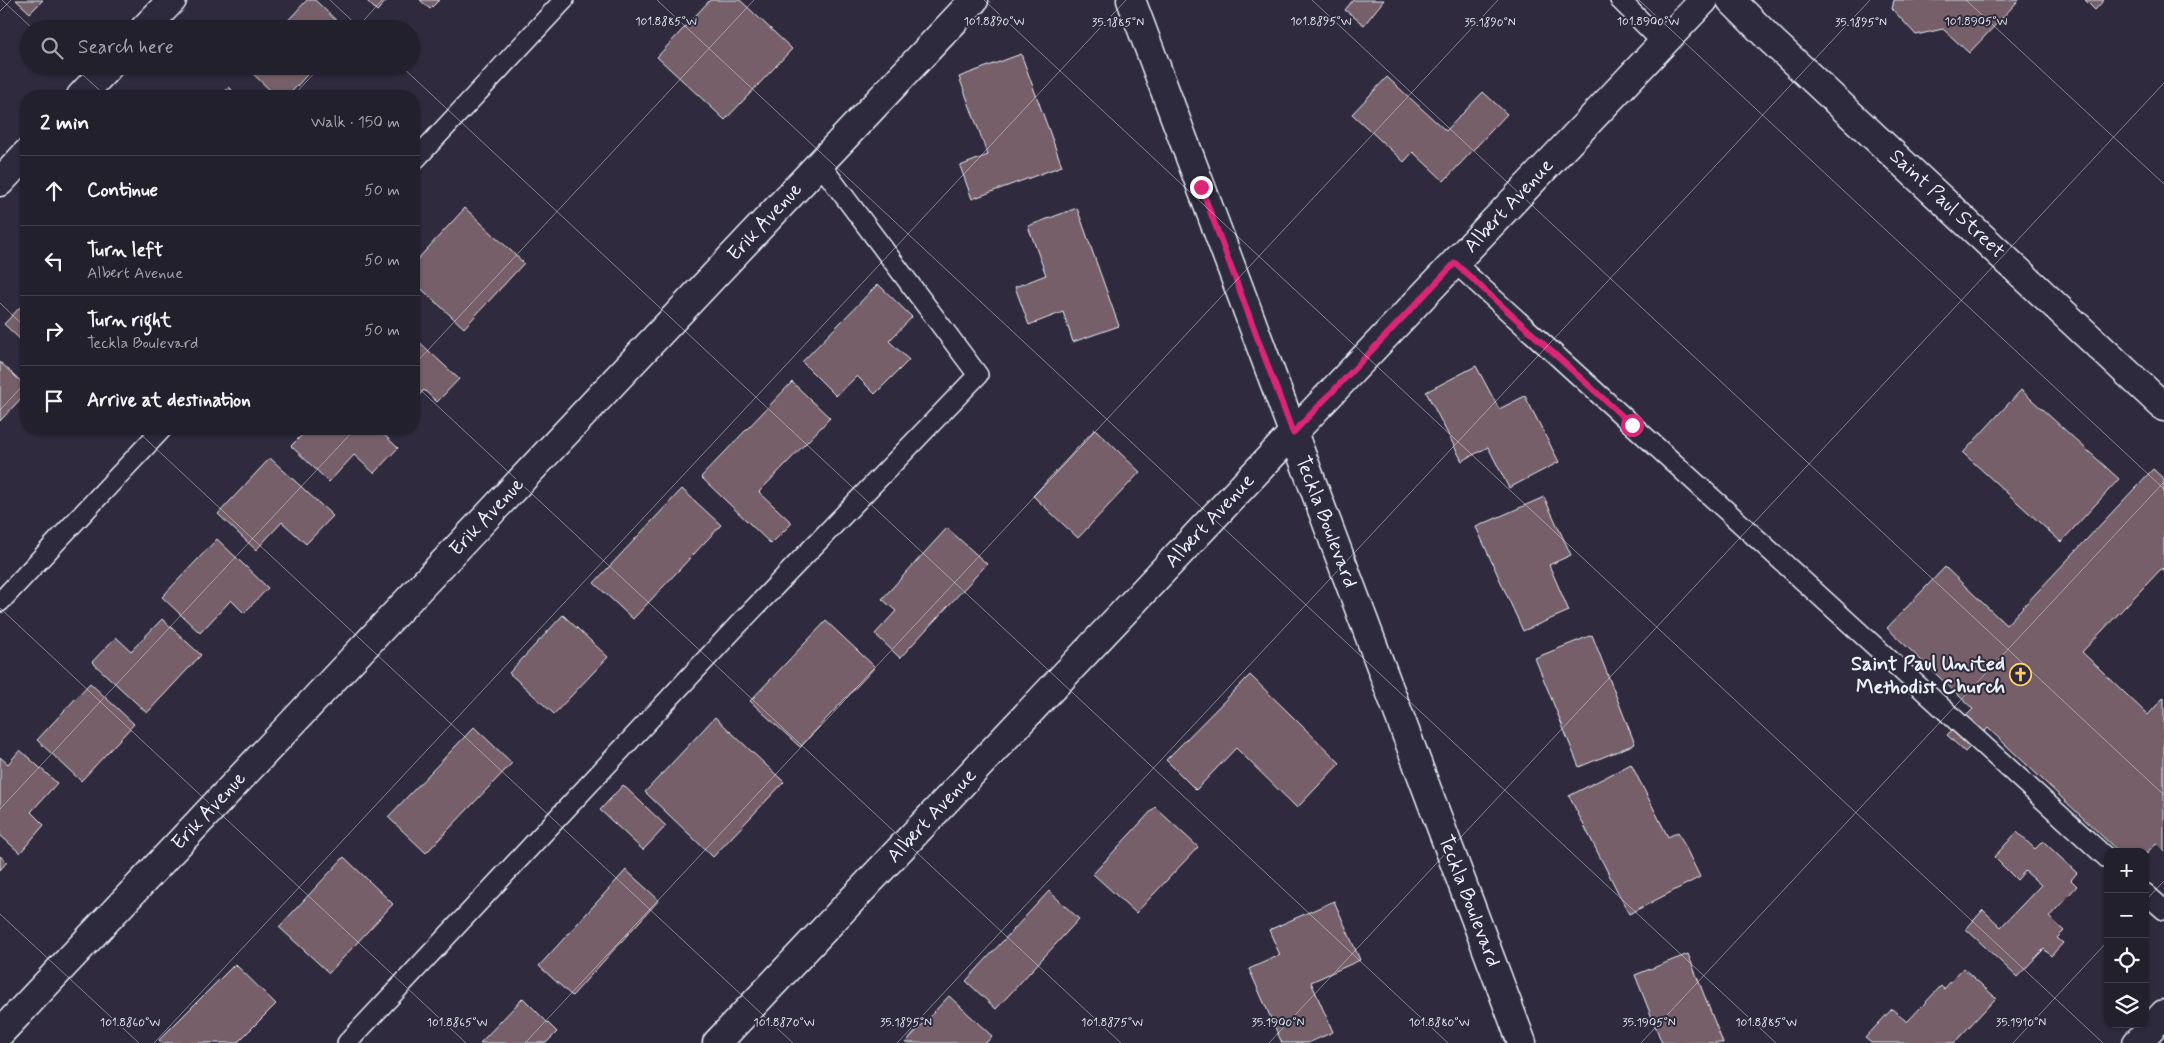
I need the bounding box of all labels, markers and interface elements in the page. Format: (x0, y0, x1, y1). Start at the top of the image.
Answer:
text: 101.8885°W (635, 14, 697, 30)
text: 101.8890°W (963, 14, 1025, 30)
text: 101.8895°W (1290, 14, 1352, 30)
text: 101.8900°W (1617, 14, 1679, 30)
text: 101.8905°W (1945, 14, 2008, 30)
text: 35.1885°N (1092, 15, 1144, 31)
text: 35.1890°N (1464, 15, 1516, 31)
text: 35.1895°N (1835, 15, 1887, 31)
search box (20, 20, 420, 75)
icon: search (38, 34, 66, 62)
text: Search here (78, 35, 174, 60)
text: 2 min (40, 109, 89, 137)
text: Walk · 150 m (311, 112, 400, 133)
street label: Saint Paul Street (1883, 143, 2011, 265)
street label: Albert Avenue (1458, 153, 1560, 259)
route end (1190, 176, 1213, 199)
icon: ahead (40, 177, 68, 205)
street label: Erik Avenue (722, 177, 808, 267)
text: Continue (87, 178, 158, 203)
text: 50 m (364, 180, 400, 201)
text: Turn left (87, 238, 163, 263)
icon: left (40, 247, 68, 275)
text: 50 m (364, 250, 400, 271)
text: Albert Avenue (87, 263, 183, 284)
text: Turn right (87, 308, 171, 333)
icon: right (40, 317, 68, 345)
text: 50 m (364, 320, 400, 341)
text: Teckla Boulevard (87, 333, 198, 354)
icon: arrive (40, 387, 68, 415)
text: Arrive at destination (87, 388, 251, 413)
route start (1621, 414, 1644, 437)
street label: Teckla Boulevard (1288, 452, 1364, 592)
street label: Albert Avenue (1159, 468, 1261, 574)
street label: Erik Avenue (444, 472, 530, 562)
place label: Saint Paul United Methodist Church (1851, 651, 2005, 701)
church icon: Saint Paul United Methodist Church (2009, 663, 2033, 687)
street label: Albert Avenue (881, 763, 983, 869)
street label: Erik Avenue (166, 766, 252, 856)
street label: Teckla Boulevard (1431, 831, 1507, 971)
map controls (2104, 848, 2149, 1028)
button: + (2104, 848, 2149, 893)
button: − (2104, 893, 2149, 938)
button: locate (2104, 938, 2149, 983)
button: layers (2104, 983, 2149, 1028)
text: 101.8860°W (100, 1015, 160, 1031)
text: 101.8865°W (427, 1015, 488, 1031)
text: 101.8870°W (753, 1015, 815, 1031)
text: 35.1895°N (880, 1015, 932, 1031)
text: 101.8875°W (1081, 1015, 1143, 1031)
text: 35.1900°N (1251, 1015, 1305, 1031)
text: 101.8880°W (1408, 1015, 1470, 1031)
text: 35.1905°N (1622, 1015, 1676, 1031)
text: 101.8885°W (1735, 1015, 1797, 1031)
text: 35.1910°N (1996, 1015, 2046, 1031)

